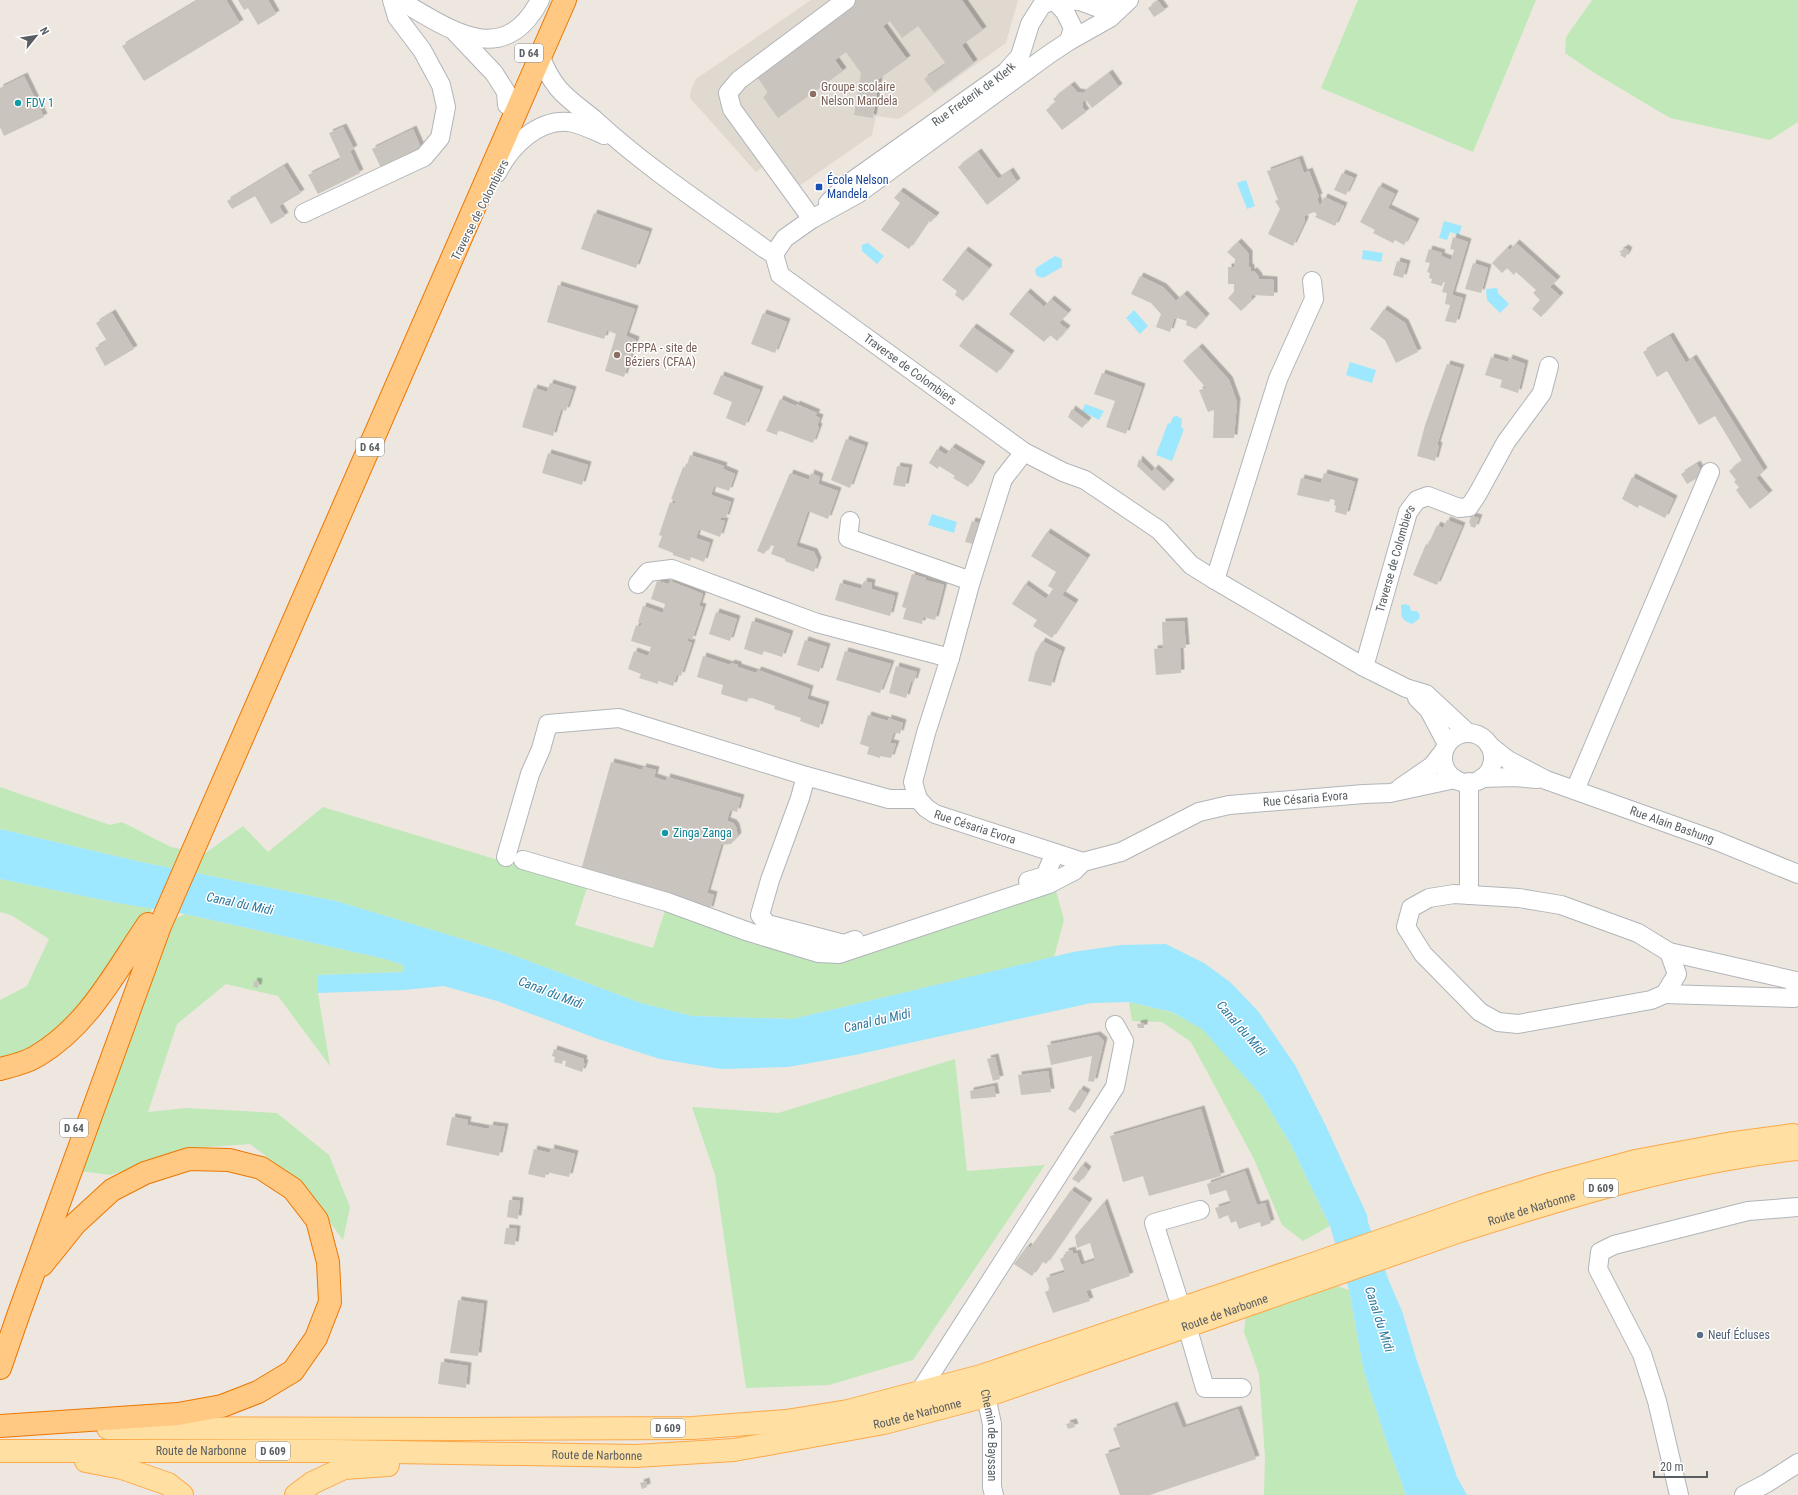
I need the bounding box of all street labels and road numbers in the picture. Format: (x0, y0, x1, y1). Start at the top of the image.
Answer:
road number: D 64 (515, 44, 543, 62)
street label: Rue Frederik de Klerk (929, 59, 1019, 129)
street label: Traverse de Colombiers (448, 157, 512, 263)
street label: Traverse de Colombiers (861, 331, 960, 408)
road number: D 64 (356, 438, 384, 456)
street label: Traverse de Colombiers (1373, 502, 1418, 614)
street label: Rue Césaria Evora (1262, 788, 1349, 809)
street label: Rue Alain Bashung (1628, 804, 1716, 846)
street label: Rue Césaria Evora (932, 807, 1018, 847)
road number: D 64 (60, 1119, 88, 1137)
road number: D 609 (1584, 1179, 1618, 1197)
street label: Route de Narbonne (1486, 1189, 1577, 1229)
street label: Route de Narbonne (1180, 1291, 1270, 1334)
street label: Chemin de Bayssan (978, 1388, 999, 1482)
street label: Route de Narbonne (872, 1396, 963, 1432)
road number: D 609 (651, 1419, 685, 1437)
road number: D 609 (256, 1442, 290, 1460)
street label: Route de Narbonne (156, 1444, 247, 1458)
street label: Route de Narbonne (552, 1448, 643, 1463)

